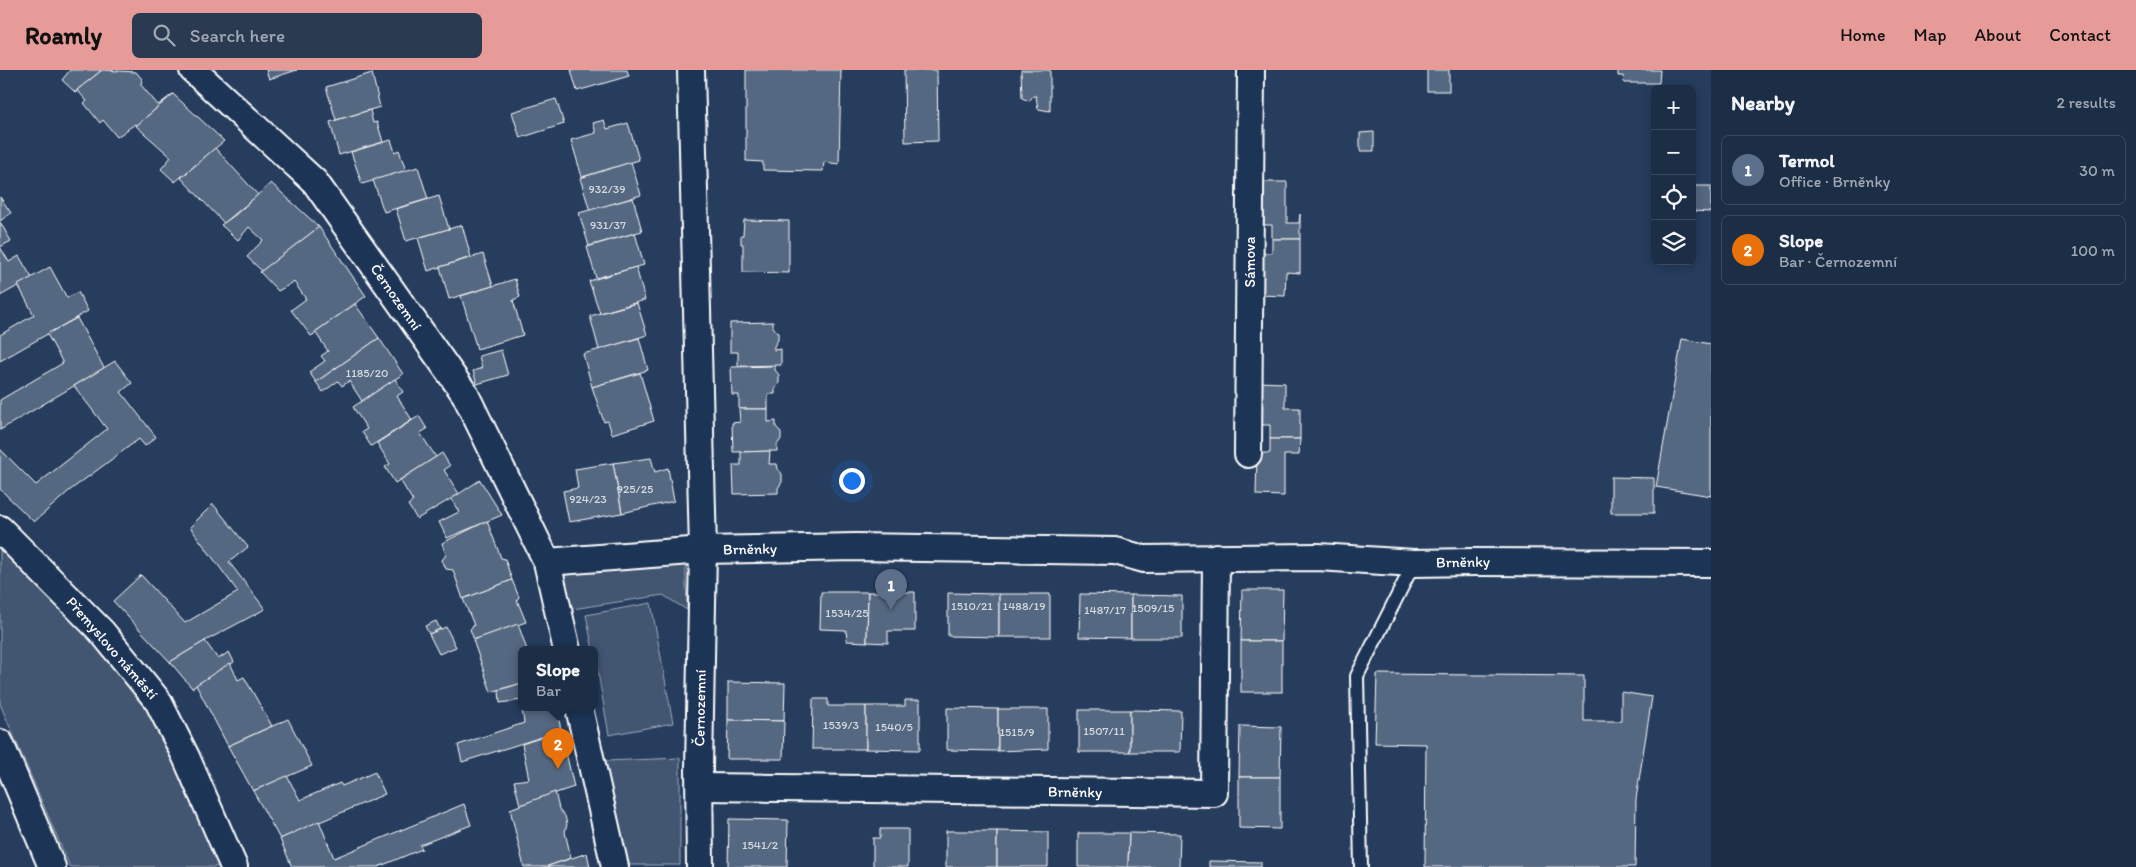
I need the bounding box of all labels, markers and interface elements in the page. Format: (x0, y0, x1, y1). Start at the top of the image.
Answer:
search box (132, 13, 482, 58)
text: Roamly (25, 21, 102, 50)
icon: search (150, 21, 178, 49)
text: Search here (190, 24, 285, 47)
text: Home (1840, 24, 1886, 46)
text: Map (1914, 24, 1947, 46)
text: About (1975, 24, 2021, 46)
text: Contact (2049, 24, 2111, 46)
map controls (1651, 85, 1696, 265)
button: + (1651, 85, 1696, 130)
text: Nearby (1731, 90, 1795, 115)
text: 2 results (2056, 93, 2116, 112)
button: − (1651, 130, 1696, 175)
text: Termol (1779, 149, 1835, 172)
text: 1 (1744, 161, 1752, 180)
text: 30 m (2079, 161, 2115, 180)
text: Office · Brněnky (1779, 172, 1890, 191)
button: locate (1651, 175, 1696, 220)
house number: 932/39 (589, 182, 626, 196)
house number: 931/37 (590, 218, 626, 232)
button: layers (1651, 220, 1696, 265)
text: Slope (1779, 229, 1823, 252)
street label: Sámova (1241, 236, 1259, 287)
text: 2 (1744, 241, 1752, 260)
text: 100 m (2071, 241, 2115, 260)
text: Bar · Černozemní (1779, 252, 1897, 271)
street label: Černozemní (367, 260, 426, 334)
house number: 1185/20 (346, 366, 388, 380)
your location (839, 468, 865, 494)
house number: 925/25 (617, 482, 653, 496)
house number: 924/23 (569, 492, 607, 506)
street label: Brněnky (723, 540, 777, 558)
street label: Brněnky (1436, 553, 1490, 571)
pin: 1 (875, 569, 907, 610)
street label: Přemyslovo náměstí (63, 593, 162, 703)
house number: 1510/21 (951, 599, 993, 613)
house number: 1488/19 (1003, 599, 1045, 613)
house number: 1509/15 (1132, 601, 1174, 615)
house number: 1487/17 (1084, 603, 1126, 617)
house number: 1534/25 (825, 606, 869, 620)
popup (518, 646, 598, 711)
text: Slope (536, 658, 580, 681)
street label: Černozemní (690, 669, 710, 747)
text: Bar (536, 681, 561, 700)
house number: 1539/3 (823, 718, 860, 732)
house number: 1540/5 (875, 720, 913, 734)
house number: 1507/11 (1083, 724, 1125, 738)
house number: 1515/9 (999, 725, 1035, 739)
pin: 2 (542, 728, 574, 769)
street label: Brněnky (1048, 783, 1102, 801)
house number: 1541/2 (742, 838, 779, 852)

